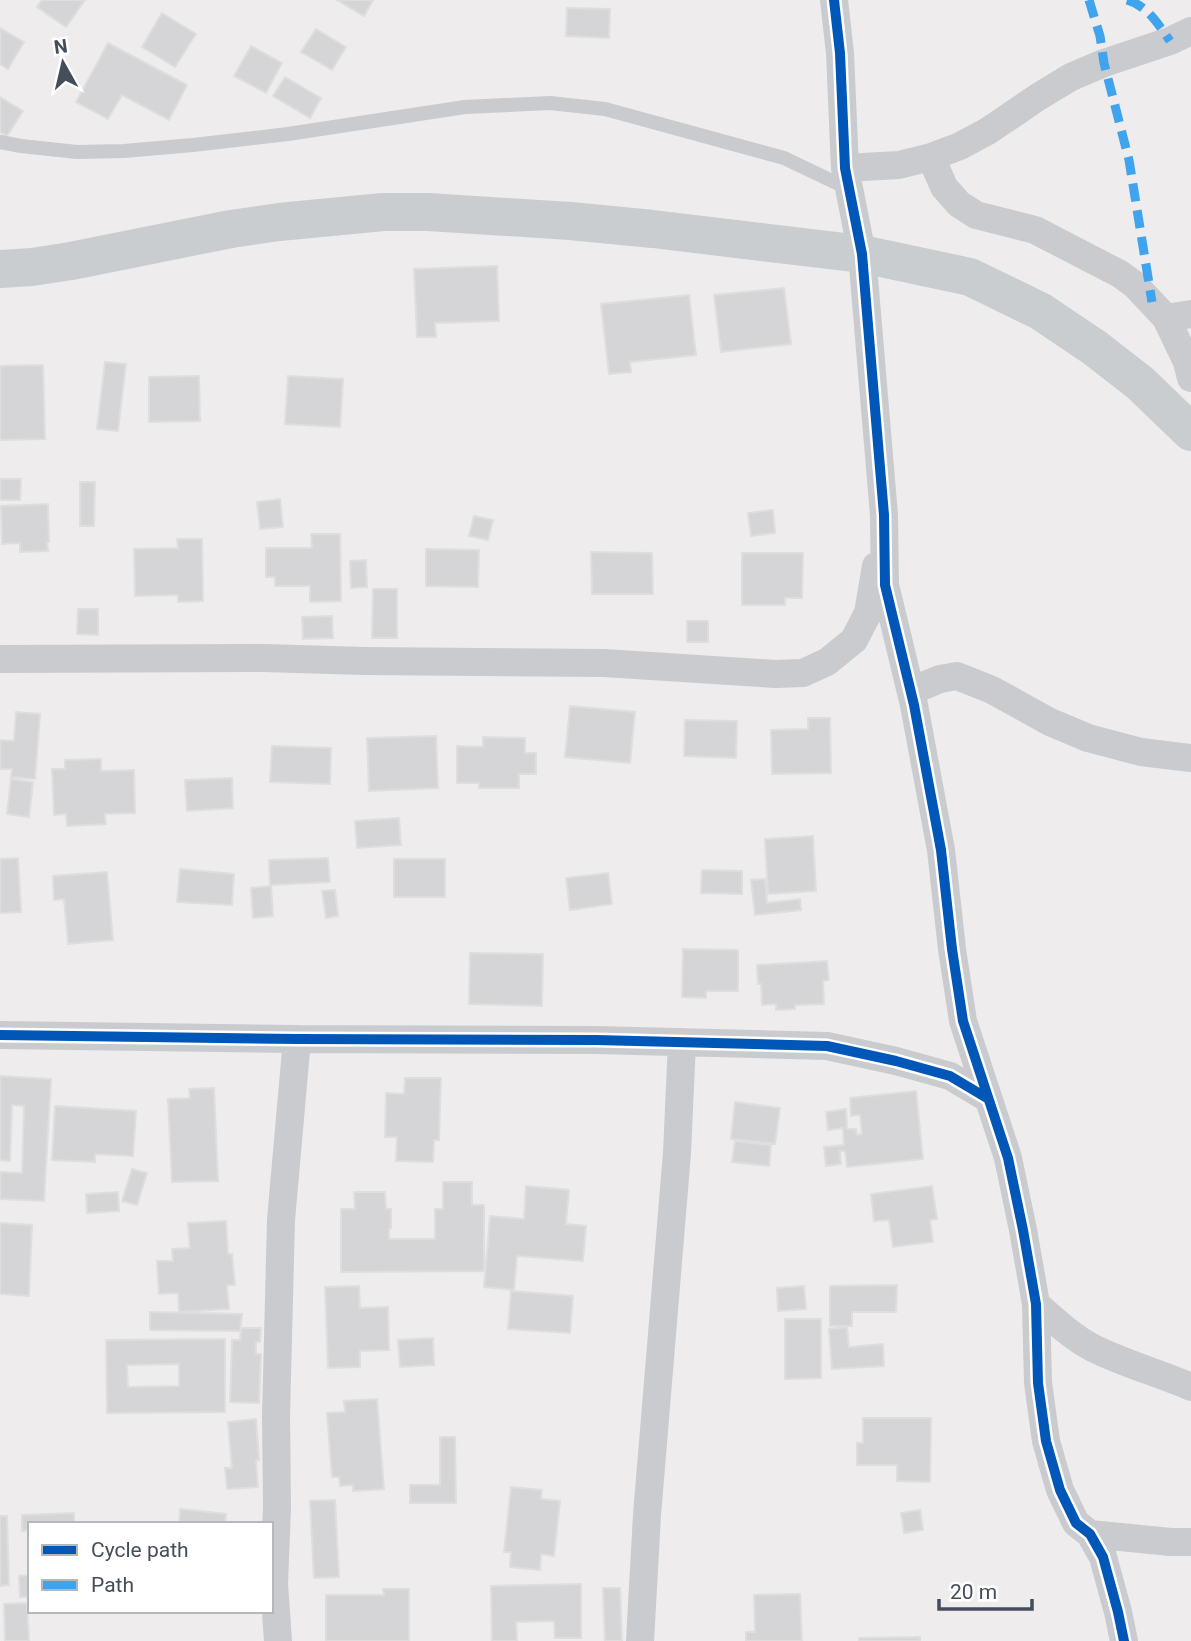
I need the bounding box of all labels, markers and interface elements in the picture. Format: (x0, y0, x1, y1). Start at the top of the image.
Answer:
north arrow (28, 28, 98, 98)
text: N (52, 34, 69, 59)
legend (28, 1522, 273, 1613)
text: Cycle path (91, 1538, 189, 1562)
scale bar (939, 1568, 1032, 1612)
text: Path (91, 1573, 134, 1597)
text: 20 m (950, 1580, 997, 1604)

